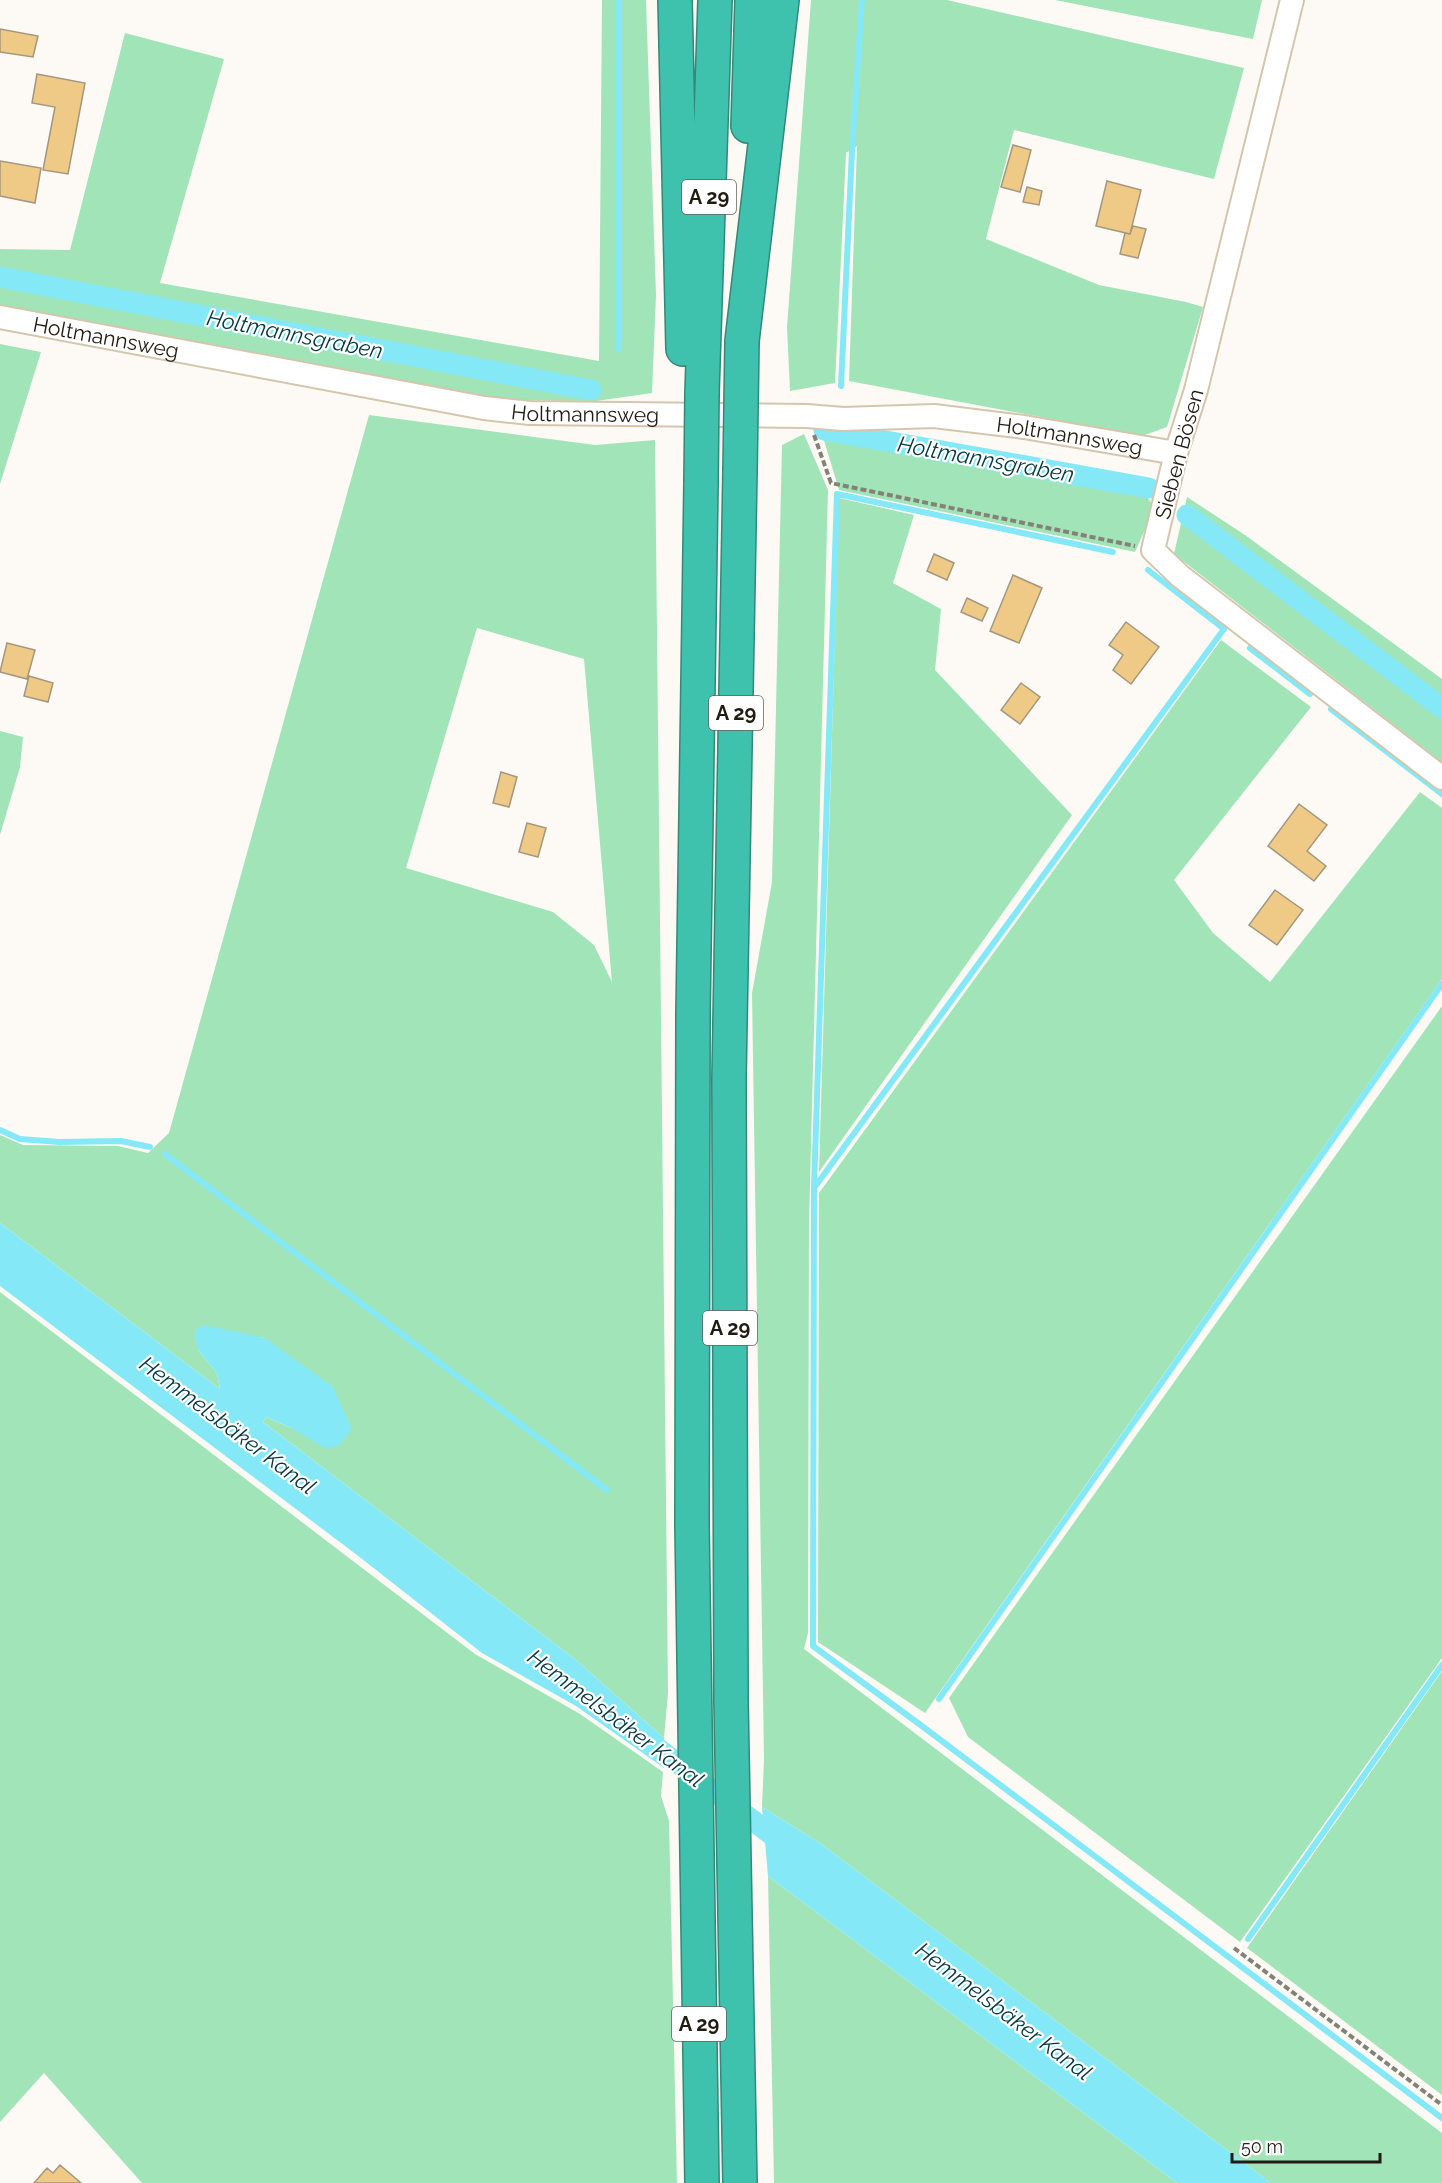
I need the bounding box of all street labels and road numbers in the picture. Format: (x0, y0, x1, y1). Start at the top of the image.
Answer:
road number: A 29 (682, 180, 736, 214)
street label: Holtmannsweg (31, 311, 181, 363)
street label: Sieben Bösen (1150, 386, 1208, 522)
street label: Holtmannsweg (510, 399, 659, 427)
street label: Holtmannsweg (995, 411, 1145, 460)
road number: A 29 (709, 696, 763, 730)
road number: A 29 (703, 1311, 757, 1345)
road number: A 29 (672, 2007, 726, 2041)

